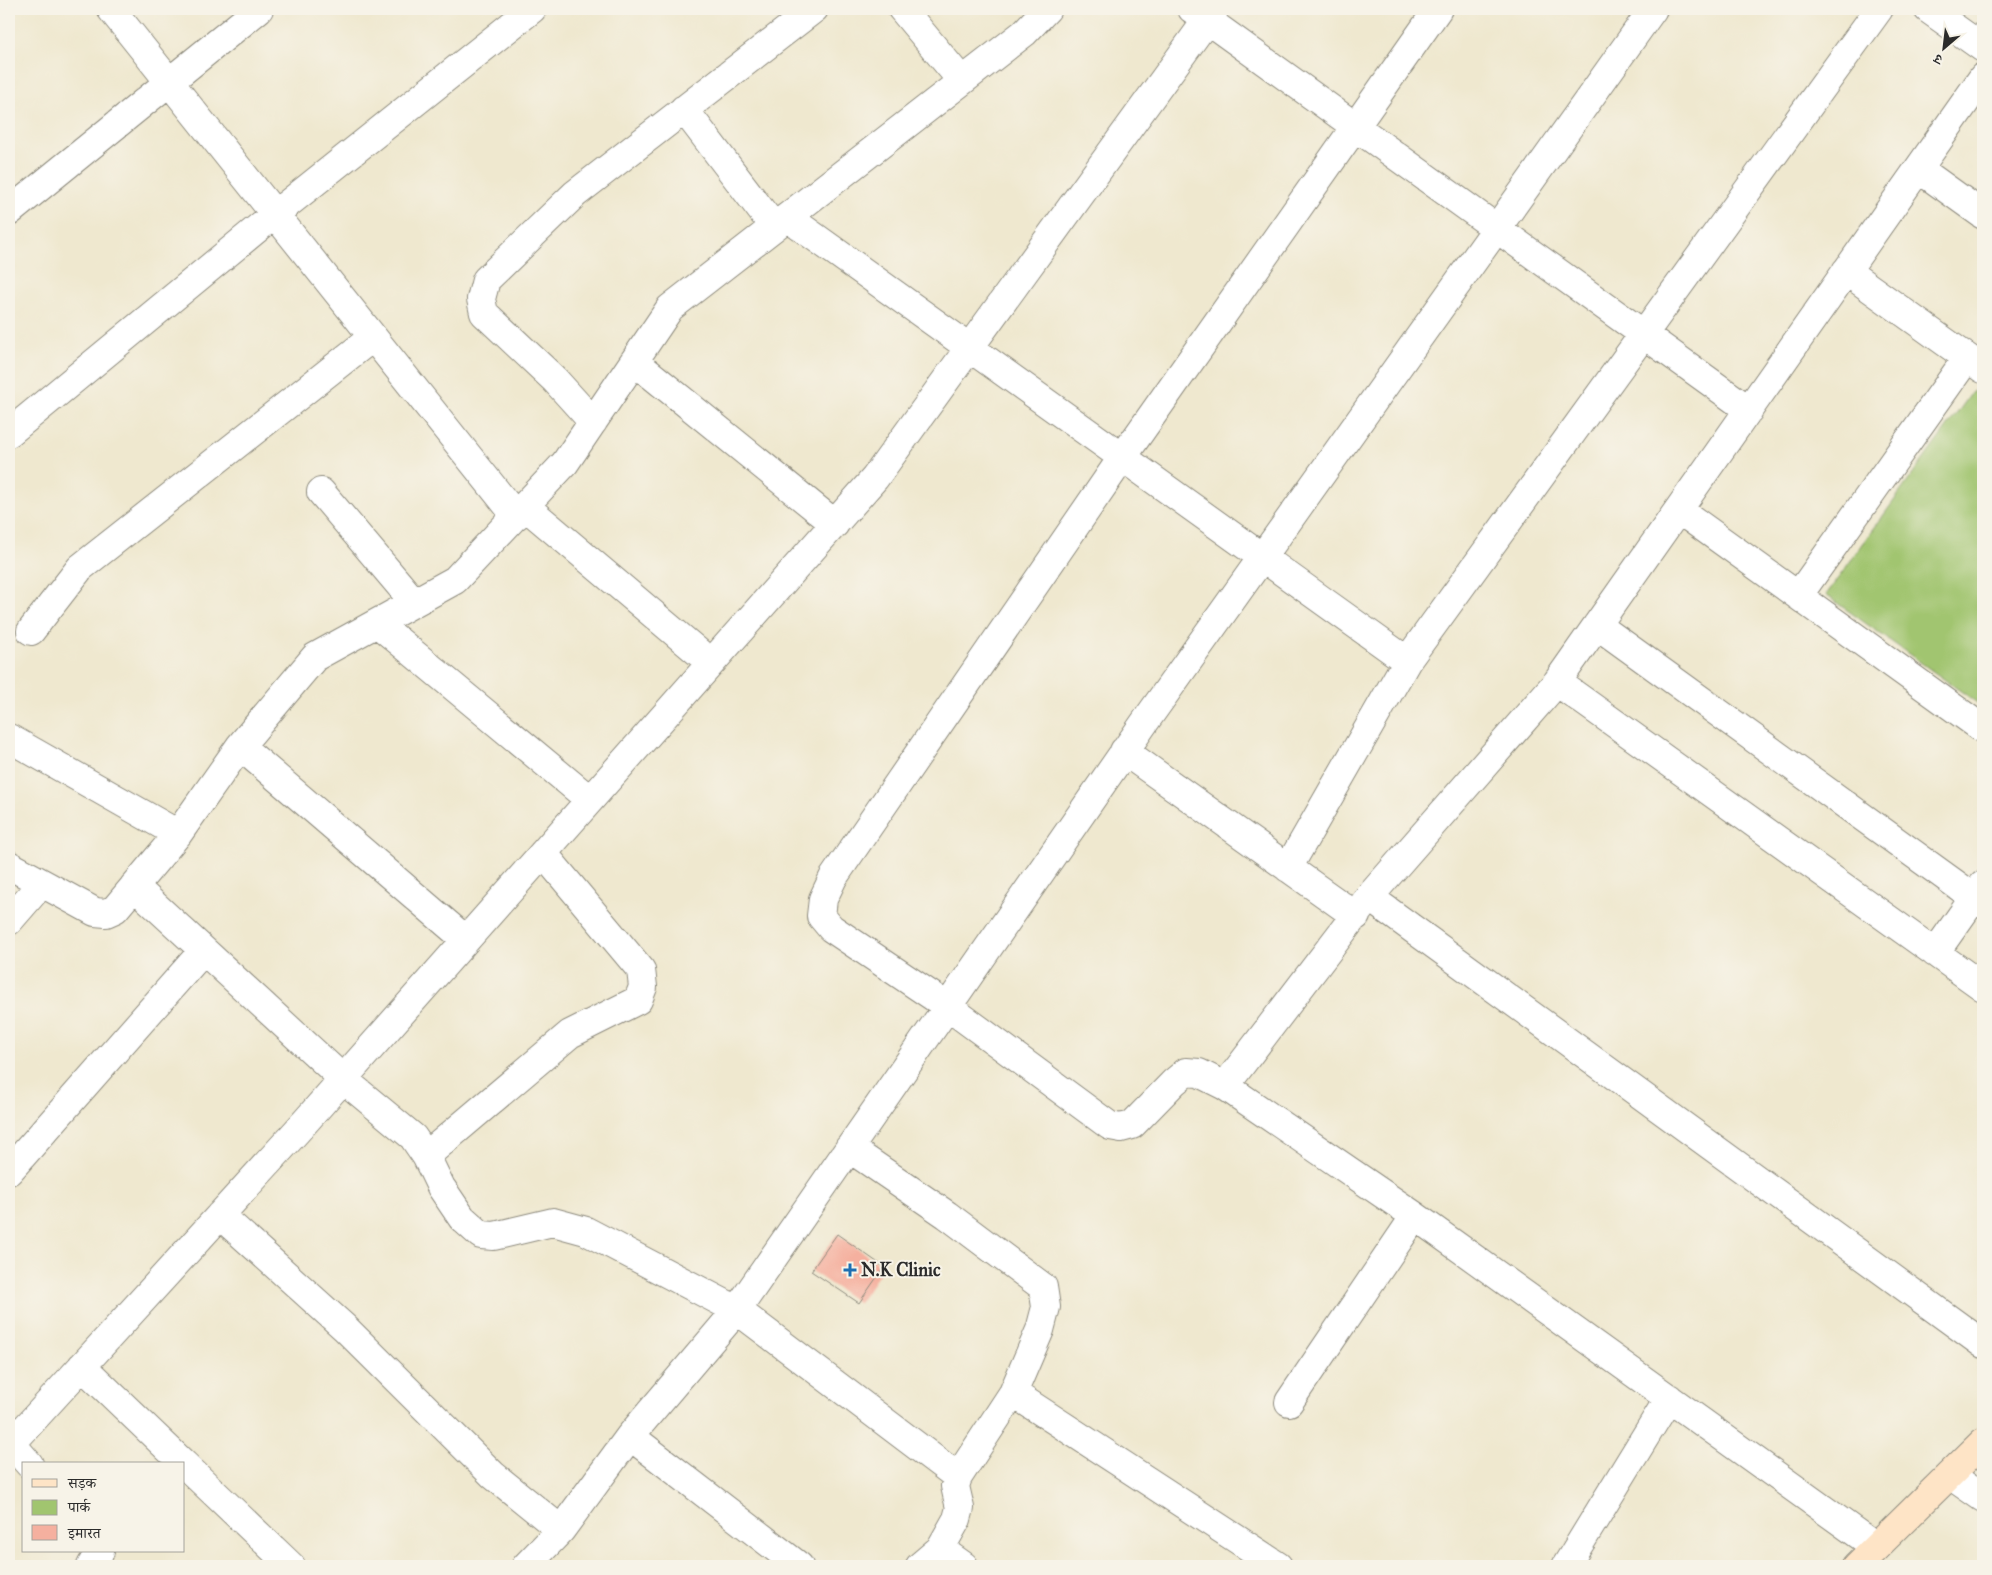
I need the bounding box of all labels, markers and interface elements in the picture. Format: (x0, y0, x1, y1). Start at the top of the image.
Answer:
north arrow (1920, 22, 1970, 72)
text: उ (1930, 49, 1946, 69)
place label: N.K Clinic (861, 1259, 941, 1281)
marker: N.K Clinic (843, 1263, 857, 1277)
legend (22, 1462, 185, 1552)
text: सड़क (67, 1474, 97, 1492)
text: पार्क (67, 1498, 91, 1516)
text: इमारत (67, 1524, 102, 1542)

